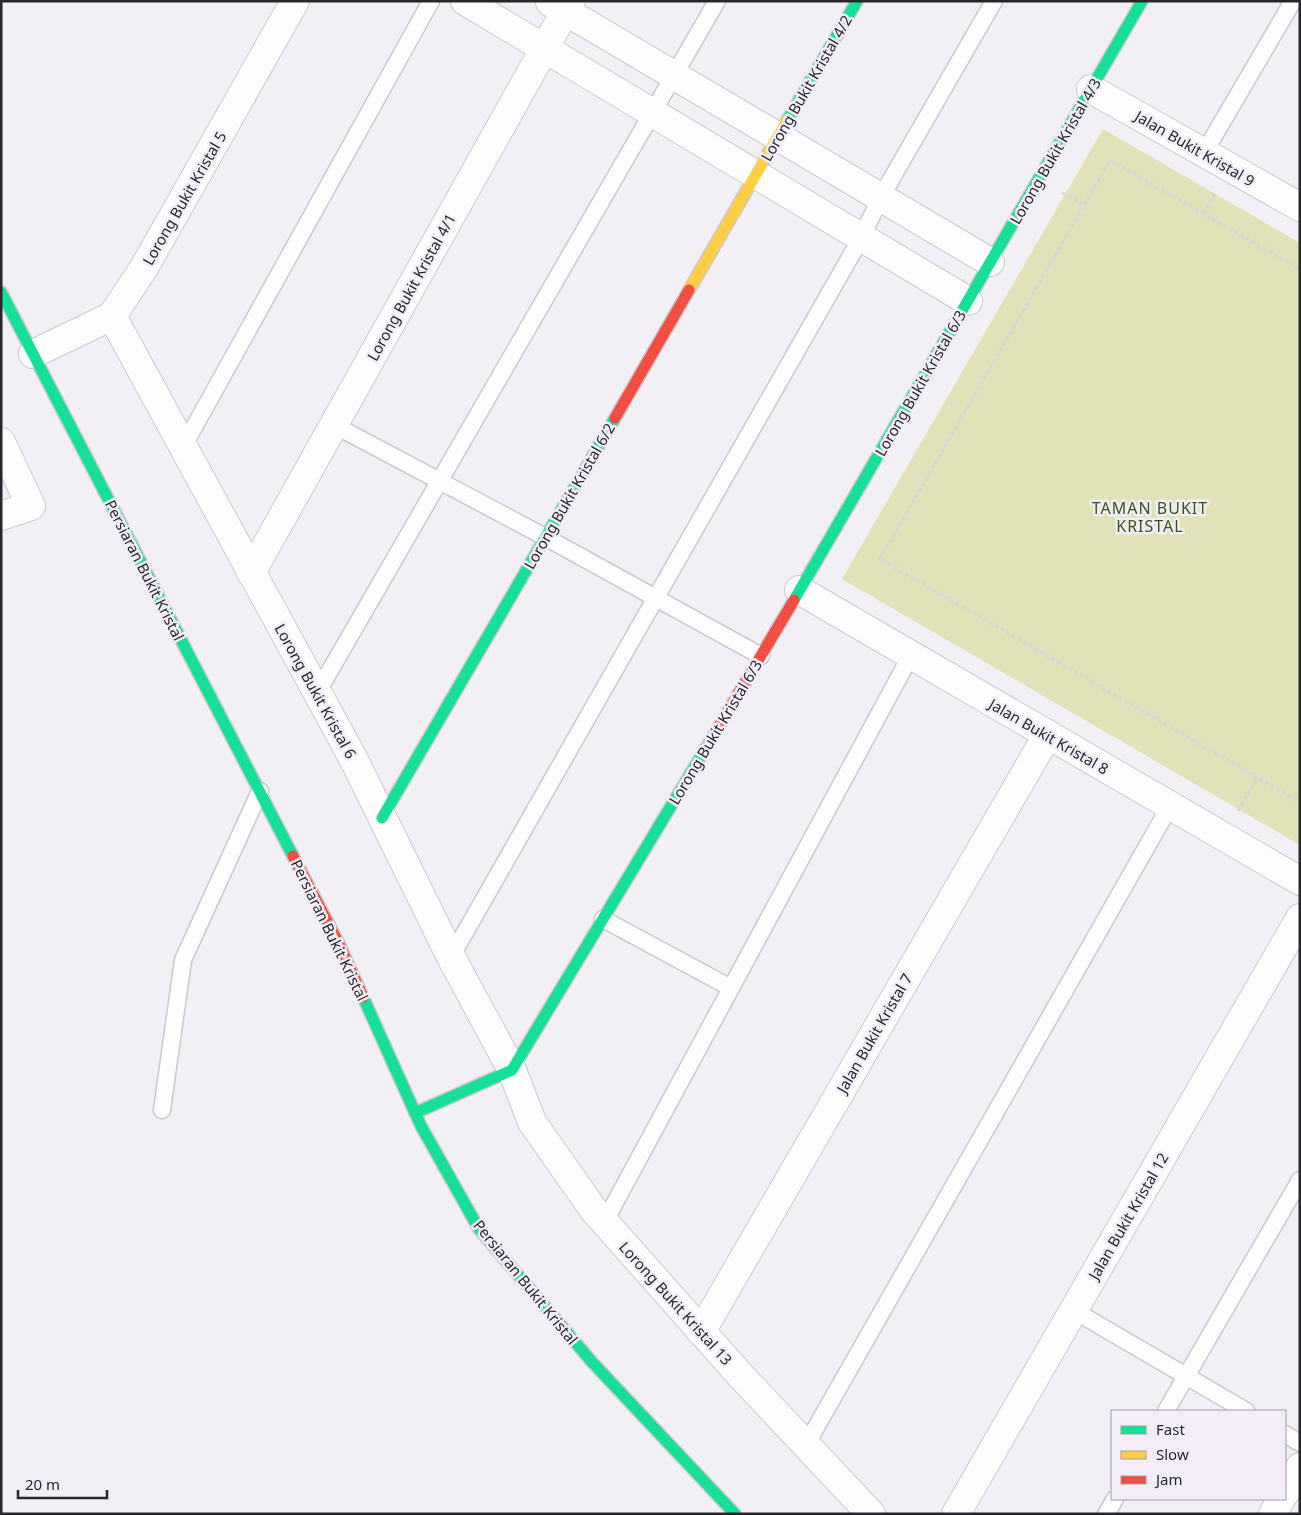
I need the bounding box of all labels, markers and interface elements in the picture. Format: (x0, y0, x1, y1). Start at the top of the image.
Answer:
street label: Lorong Bukit Kristal 4/2 (756, 11, 856, 165)
street label: Lorong Bukit Kristal 4/3 (1005, 74, 1105, 228)
street label: Jalan Bukit Kristal 9 (1130, 105, 1258, 190)
street label: Lorong Bukit Kristal 5 (138, 128, 230, 268)
street label: Lorong Bukit Kristal 4/1 (362, 210, 460, 364)
street label: Lorong Bukit Kristal 6/3 (870, 306, 970, 460)
street label: Lorong Bukit Kristal 6/2 (519, 419, 619, 573)
street label: Persiaran Bukit Kristal (101, 496, 189, 644)
district label: TAMAN BUKIT KRISTAL (1092, 497, 1208, 537)
street label: Lorong Bukit Kristal 6 (271, 620, 361, 762)
street label: Lorong Bukit Kristal 6/3 (664, 656, 766, 808)
street label: Jalan Bukit Kristal 8 (984, 693, 1112, 778)
street label: Persiaran Bukit Kristal (287, 856, 373, 1004)
street label: Jalan Bukit Kristal 7 (831, 970, 916, 1098)
street label: Jalan Bukit Kristal 12 (1082, 1149, 1173, 1285)
street label: Persiaran Bukit Kristal (469, 1215, 583, 1349)
street label: Lorong Bukit Kristal 13 (615, 1237, 737, 1369)
legend (1111, 1410, 1286, 1500)
text: Fast (1156, 1419, 1185, 1439)
text: Slow (1156, 1444, 1189, 1464)
scale bar (18, 1468, 106, 1500)
text: Jam (1154, 1469, 1183, 1489)
text: 20 m (25, 1474, 60, 1494)

